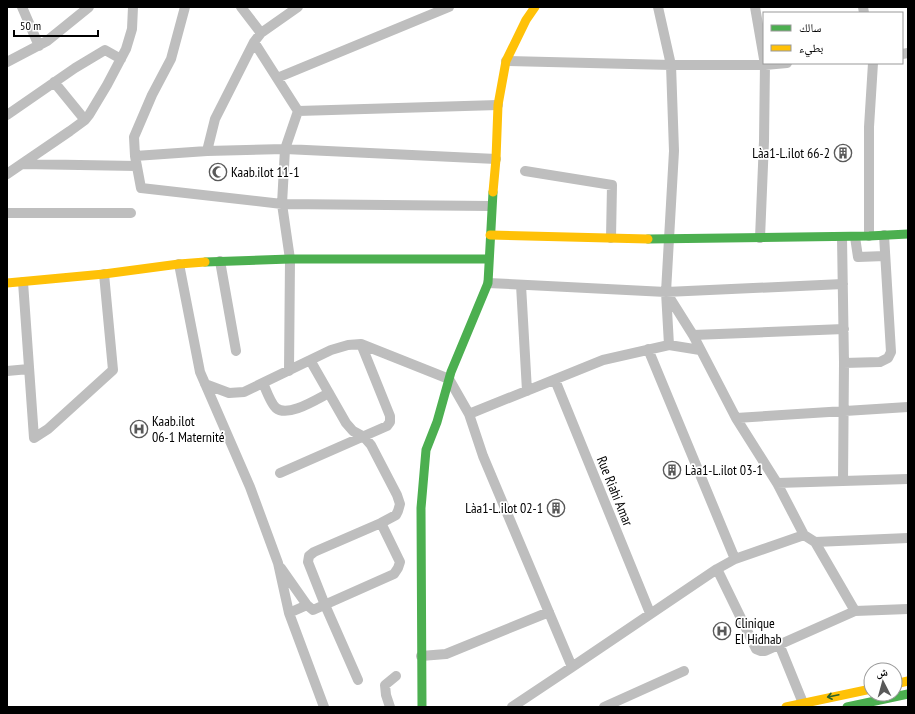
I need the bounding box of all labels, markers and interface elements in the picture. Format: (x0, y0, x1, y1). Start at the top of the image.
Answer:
scale bar (14, 12, 98, 38)
legend (763, 12, 903, 64)
text: 50 m (20, 18, 41, 33)
text: سالك (799, 20, 821, 35)
text: بطيء (799, 40, 823, 58)
building icon: Làa1-L.ilot 66-2 (833, 143, 853, 163)
place label: Làa1-L.ilot 66-2 (752, 144, 830, 162)
mosque icon: Kaab.ilot 11-1 (208, 162, 228, 182)
place label: Kaab.ilot 11-1 (231, 163, 299, 181)
place label: Kaab.ilot 06-1 Maternité (152, 412, 225, 446)
hospital icon: Kaab.ilot 06-1 Maternité (129, 419, 149, 439)
street label: Rue Riahi Amar (593, 453, 637, 529)
building icon: Làa1-L.ilot 03-1 (662, 460, 682, 480)
place label: Làa1-L.ilot 03-1 (685, 461, 763, 479)
building icon: Làa1-L.ilot 02-1 (546, 498, 566, 518)
place label: Làa1-L.ilot 02-1 (465, 499, 543, 517)
place label: Clinique El Hidhab (735, 614, 782, 648)
hospital icon: Clinique El Hidhab (712, 621, 732, 641)
north arrow (863, 662, 903, 702)
text: ش (875, 664, 889, 681)
one-way arrow (827, 693, 840, 701)

